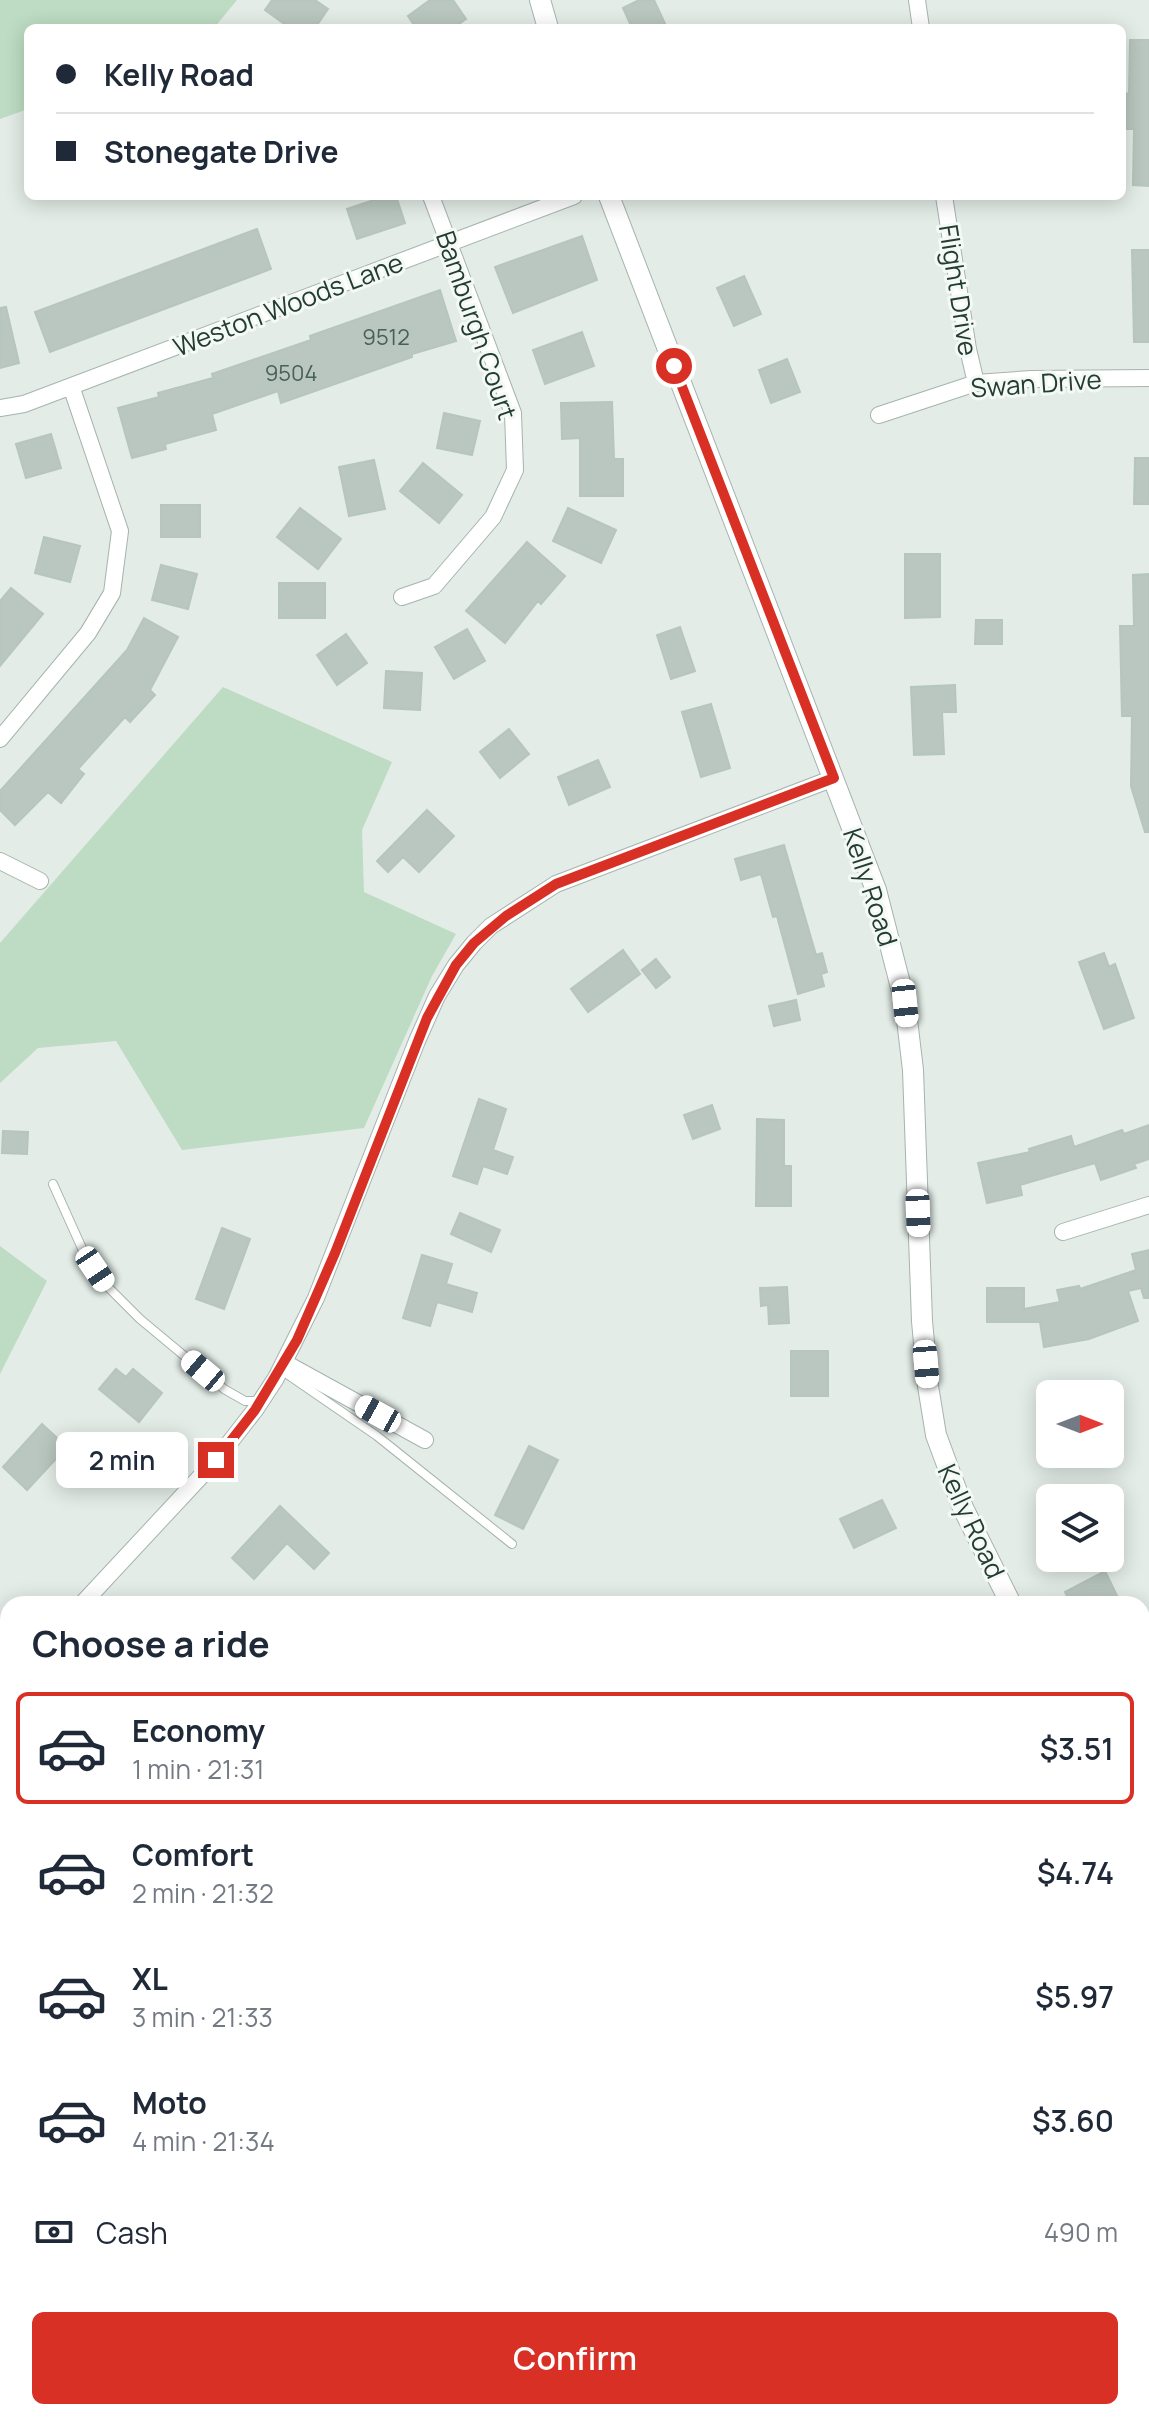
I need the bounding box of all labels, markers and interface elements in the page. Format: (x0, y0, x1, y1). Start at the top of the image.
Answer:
text: Kelly Road (104, 54, 254, 95)
text: Stonegate Drive (104, 131, 338, 172)
street label: Flight Drive (931, 222, 987, 358)
street label: Bamburgh Court (428, 226, 526, 424)
street label: Weston Woods Lane (168, 244, 408, 364)
house number: 9512 (362, 322, 410, 352)
route start (656, 348, 692, 384)
house number: 9504 (265, 358, 317, 388)
street label: Swan Drive (969, 360, 1103, 406)
street label: Kelly Road (835, 823, 907, 951)
car (891, 978, 919, 1028)
car (905, 1189, 931, 1237)
car (72, 1242, 118, 1296)
car (912, 1339, 940, 1389)
car (177, 1346, 229, 1396)
north arrow (1036, 1380, 1124, 1468)
map controls (1036, 1380, 1124, 1572)
car (351, 1392, 405, 1436)
callout: 2 min (56, 1432, 188, 1488)
text: 2 min (89, 1442, 155, 1478)
route end (198, 1442, 234, 1478)
street label: Kelly Road (930, 1458, 1014, 1584)
button: layers (1036, 1484, 1124, 1572)
text: Choose a ride (32, 1619, 270, 1668)
text: Economy (132, 1710, 265, 1751)
icon: car (36, 1712, 108, 1784)
text: $3.51 (1040, 1728, 1114, 1769)
text: 1 min · 21:31 (132, 1751, 264, 1787)
text: Comfort (132, 1834, 254, 1875)
icon: car (36, 1836, 108, 1908)
text: $4.74 (1037, 1852, 1114, 1893)
text: 2 min · 21:32 (132, 1875, 274, 1911)
text: XL (132, 1958, 168, 1999)
icon: car (36, 1960, 108, 2032)
text: $5.97 (1035, 1976, 1114, 2017)
text: 3 min · 21:33 (132, 1999, 273, 2035)
text: Moto (132, 2082, 207, 2123)
icon: car (36, 2084, 108, 2156)
text: $3.60 (1032, 2100, 1114, 2141)
text: 4 min · 21:34 (132, 2123, 275, 2159)
icon: cash (32, 2210, 76, 2254)
text: Cash (96, 2212, 168, 2253)
text: 490 m (1044, 2214, 1118, 2250)
button: Confirm (32, 2312, 1118, 2404)

